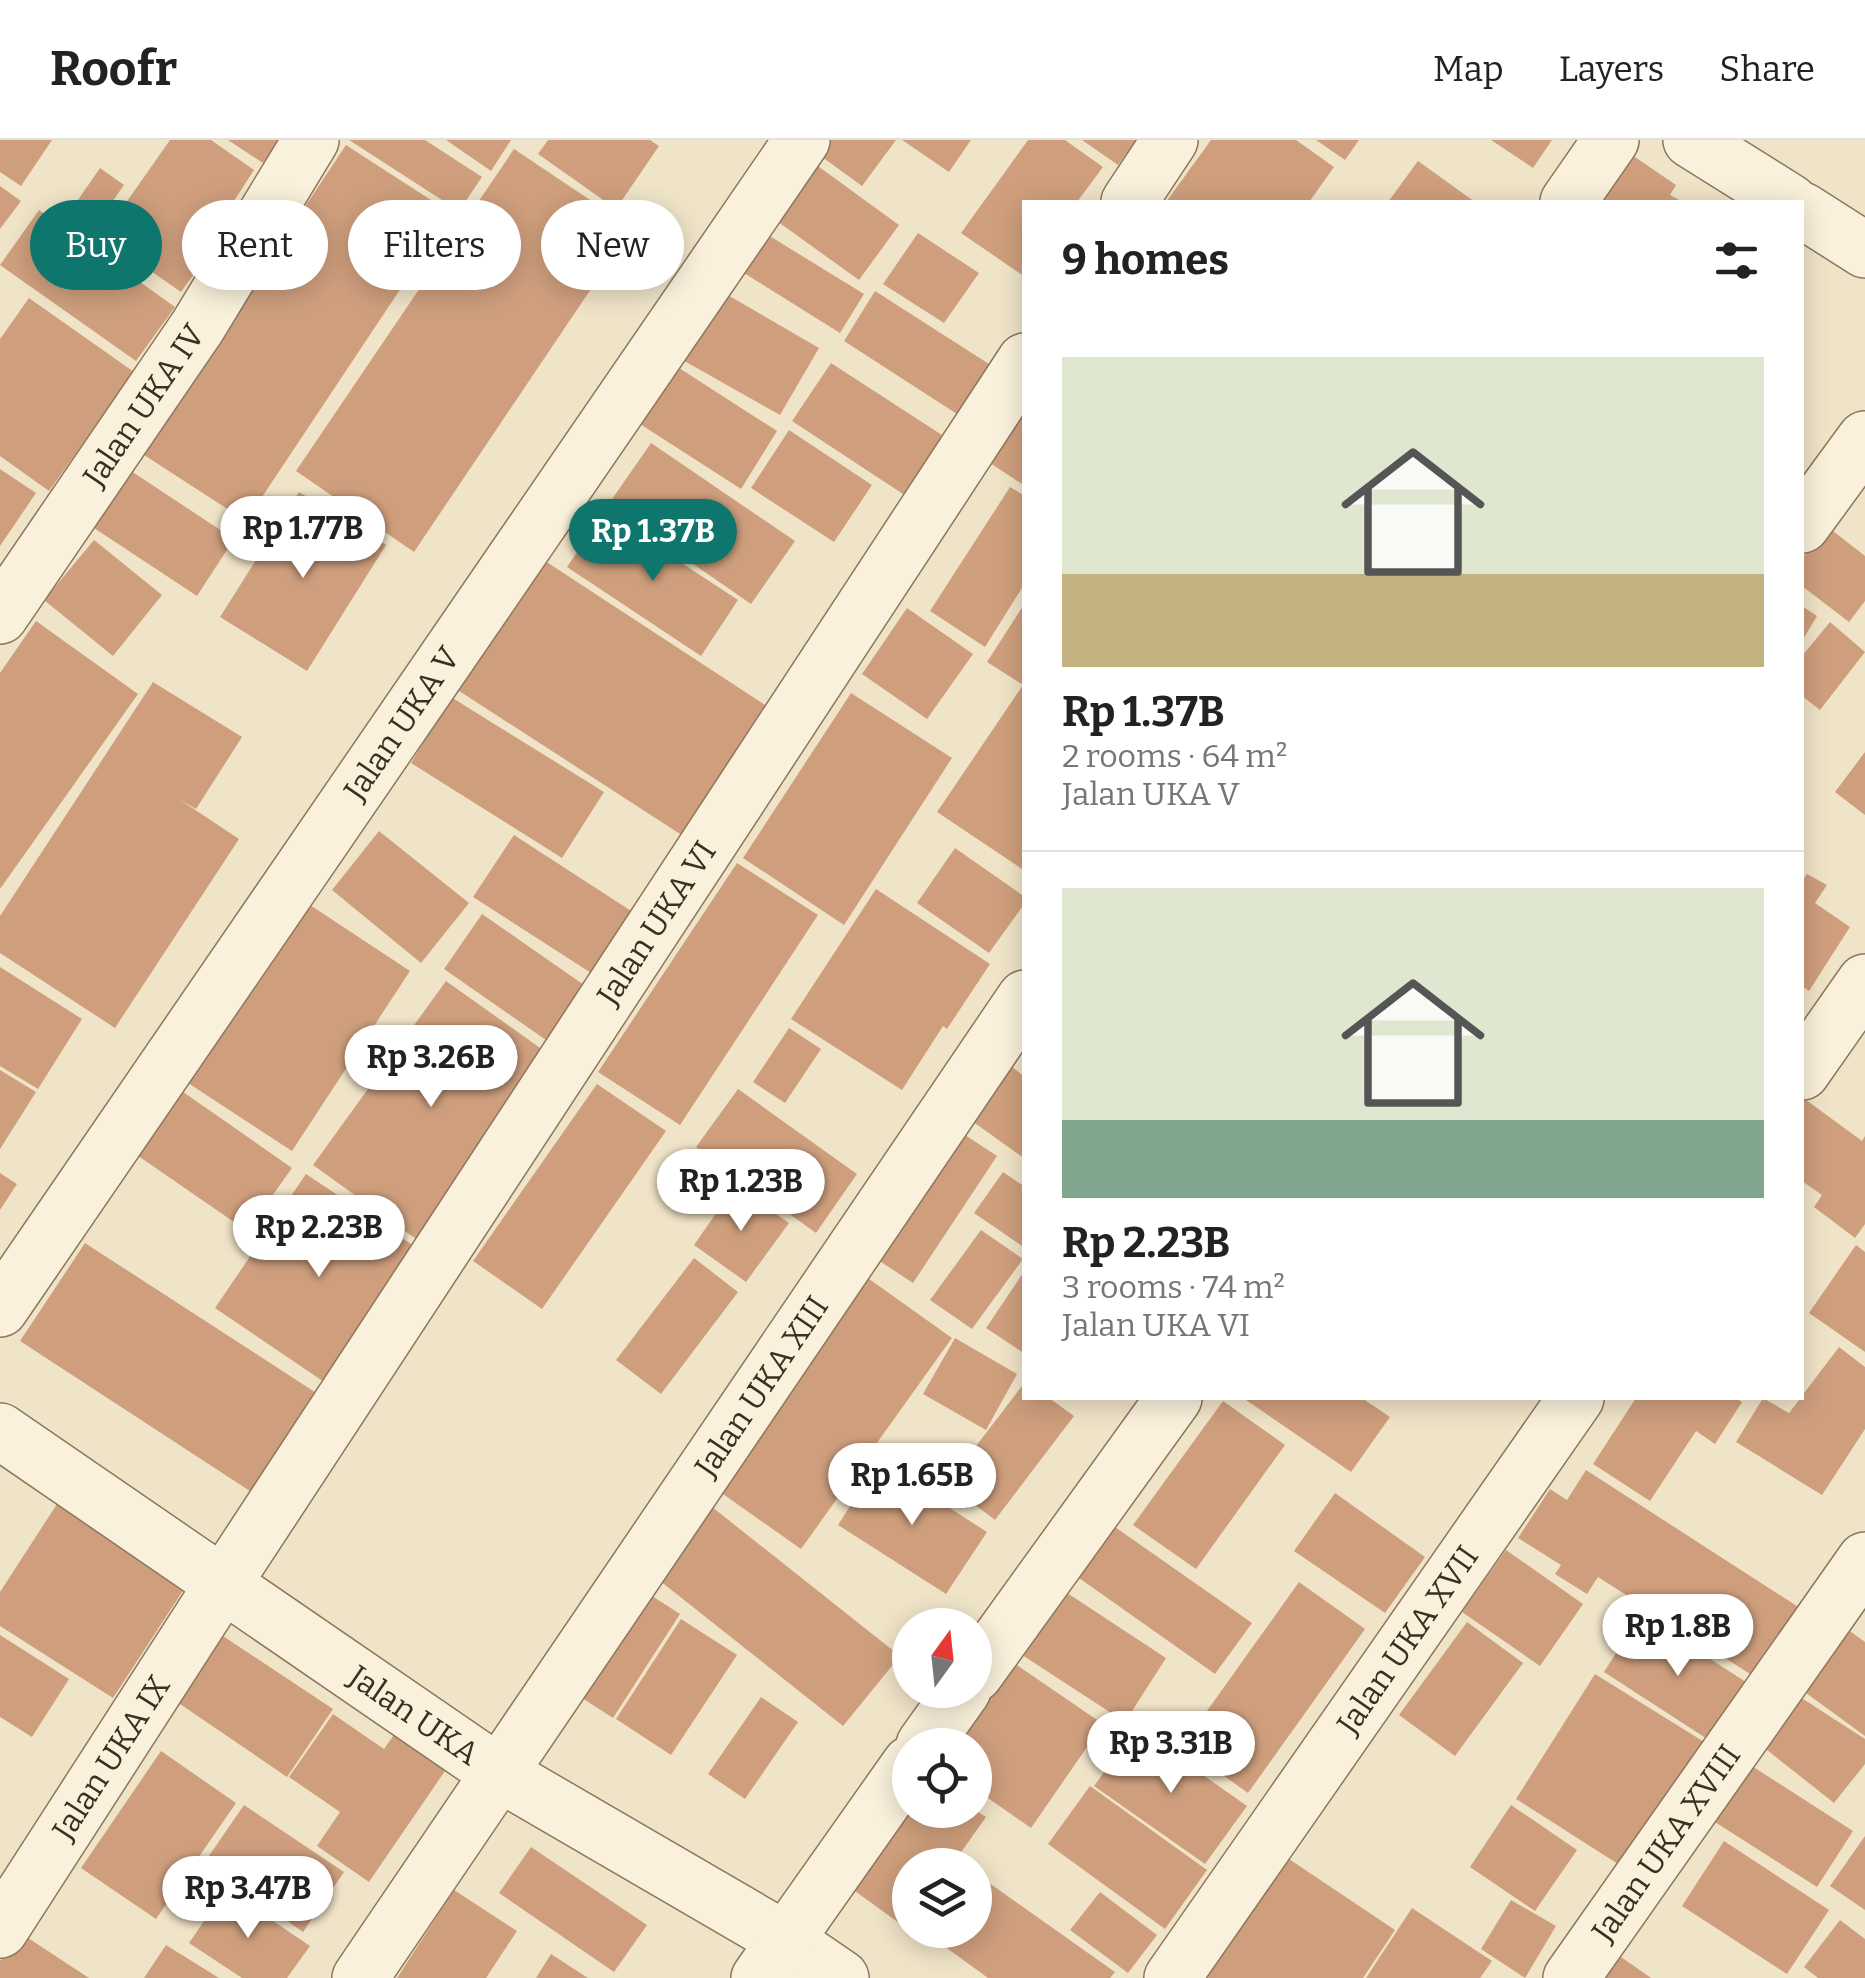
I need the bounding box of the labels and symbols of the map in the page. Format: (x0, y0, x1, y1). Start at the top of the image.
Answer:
street label: Jalan UKA IV (74, 316, 213, 495)
pin: Rp 1.77B (200, 496, 406, 581)
pin: Rp 1.37B (550, 499, 756, 584)
street label: Jalan UKA V (335, 639, 468, 808)
street label: Jalan UKA VI (588, 834, 724, 1013)
pin: Rp 3.26B (328, 1025, 534, 1110)
pin: Rp 1.23B (638, 1149, 844, 1234)
pin: Rp 2.23B (216, 1195, 422, 1280)
street label: Jalan UKA XIII (686, 1289, 836, 1485)
pin: Rp 1.65B (809, 1443, 1015, 1528)
street label: Jalan UKA XVII (1328, 1538, 1486, 1742)
pin: Rp 1.8B (1586, 1594, 1770, 1679)
north arrow (892, 1608, 992, 1708)
street label: Jalan UKA (341, 1657, 486, 1773)
street label: Jalan UKA IX (44, 1668, 178, 1848)
pin: Rp 3.31B (1068, 1711, 1274, 1796)
street label: Jalan UKA XVIII (1583, 1737, 1748, 1950)
pin: Rp 3.47B (145, 1856, 351, 1941)

